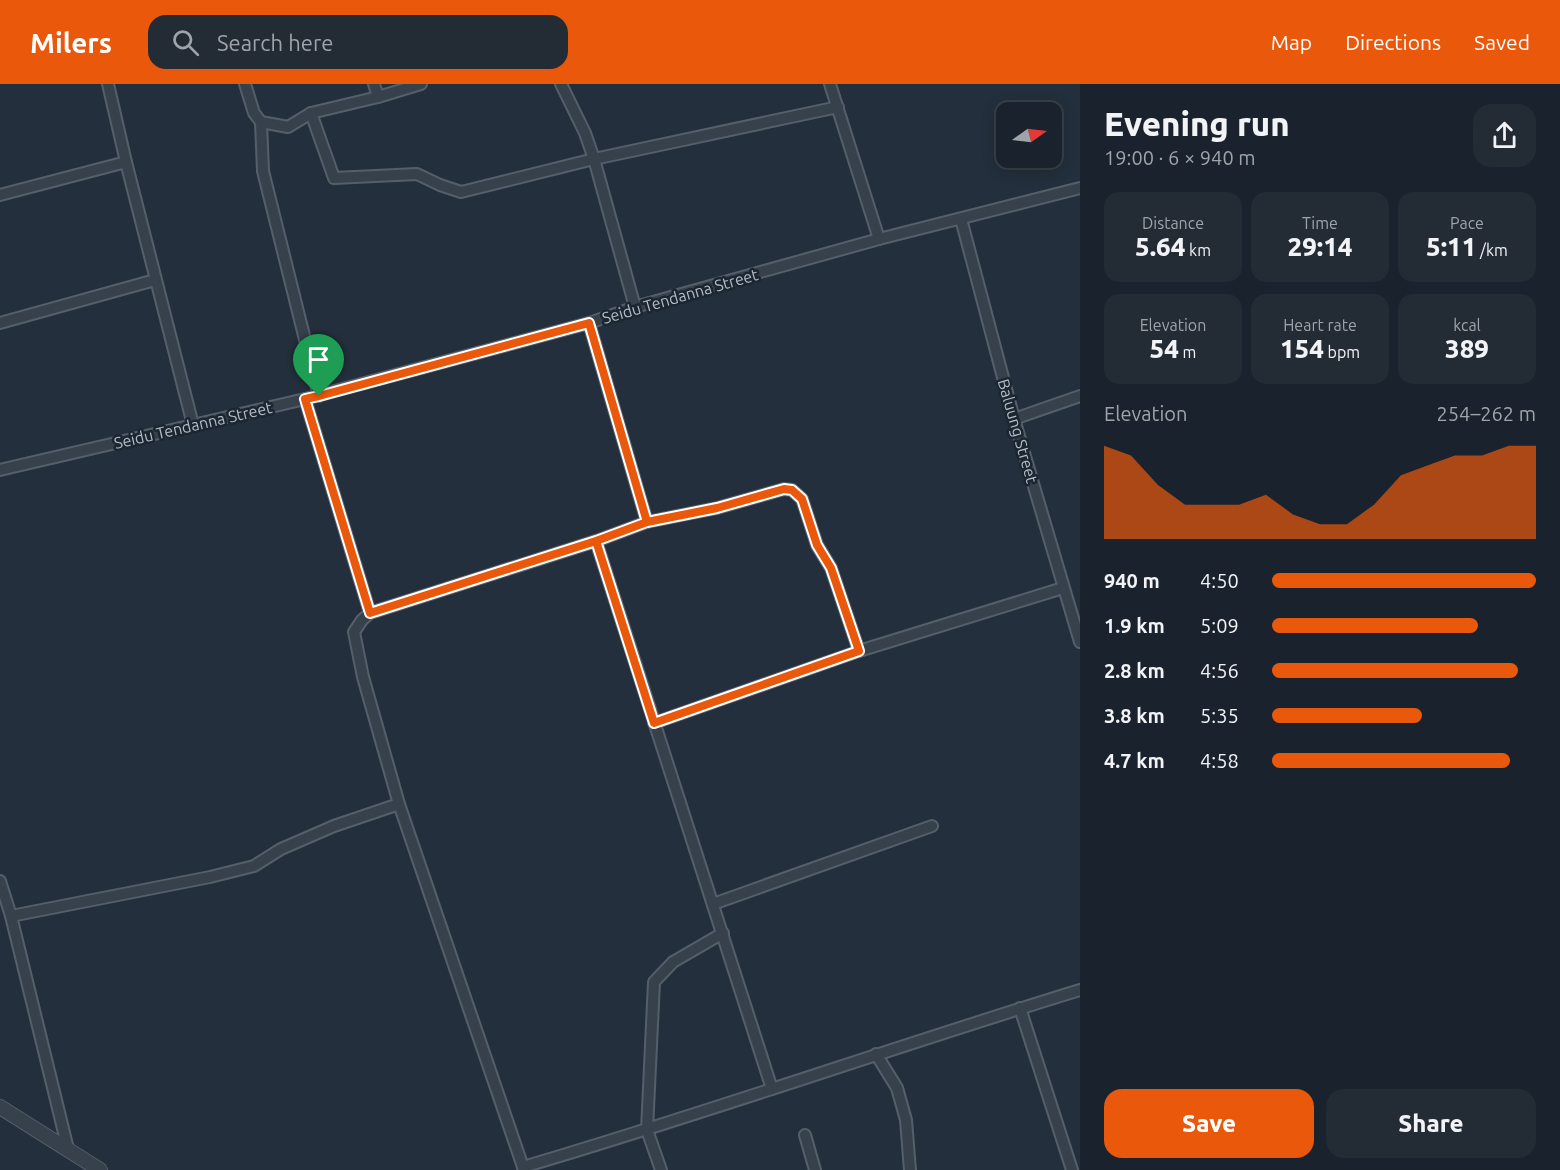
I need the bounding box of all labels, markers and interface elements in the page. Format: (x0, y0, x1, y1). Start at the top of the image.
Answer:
search box (148, 15, 568, 69)
icon: search (169, 26, 202, 59)
text: Milers (30, 27, 112, 58)
text: Search here (217, 30, 333, 55)
text: Map (1271, 30, 1312, 54)
text: Directions (1345, 30, 1441, 54)
text: Saved (1474, 30, 1530, 54)
north arrow (996, 102, 1062, 168)
map controls (996, 102, 1062, 168)
button: share (1473, 104, 1536, 167)
text: Evening run (1104, 105, 1290, 142)
text: 19:00 · 6 × 940 m (1104, 146, 1256, 169)
text: Distance (1142, 214, 1204, 232)
text: Time (1302, 214, 1338, 232)
text: Pace (1450, 214, 1484, 232)
text: 5.64 (1135, 232, 1185, 261)
text: 29:14 (1287, 232, 1353, 261)
text: 5:11 (1426, 232, 1476, 261)
text: km (1185, 241, 1211, 259)
text: /km (1476, 241, 1508, 259)
street label: Seidu Tendanna Street (600, 265, 761, 327)
text: Elevation (1140, 316, 1206, 334)
text: Heart rate (1283, 316, 1357, 334)
text: kcal (1453, 316, 1481, 334)
pin (293, 334, 344, 396)
text: 54 (1150, 334, 1179, 363)
text: 154 (1280, 334, 1324, 363)
text: 389 (1445, 334, 1489, 363)
icon: arrive (302, 343, 335, 376)
text: m (1179, 343, 1196, 361)
text: bpm (1324, 343, 1360, 361)
street label: Baluung Street (995, 377, 1042, 486)
street label: Seidu Tendanna Street (112, 398, 275, 452)
text: Elevation (1104, 402, 1187, 425)
text: 254–262 m (1437, 402, 1536, 425)
text: 940 m (1104, 569, 1160, 592)
text: 4:50 (1200, 569, 1239, 592)
text: 1.9 km (1104, 614, 1165, 637)
text: 5:09 (1200, 614, 1239, 637)
text: 2.8 km (1104, 659, 1165, 682)
text: 4:56 (1200, 659, 1239, 682)
text: 3.8 km (1104, 704, 1165, 727)
text: 5:35 (1200, 704, 1239, 727)
text: 4.7 km (1104, 749, 1165, 772)
text: 4:58 (1200, 749, 1239, 772)
button: Save (1104, 1089, 1314, 1158)
button: Share (1326, 1089, 1536, 1158)

